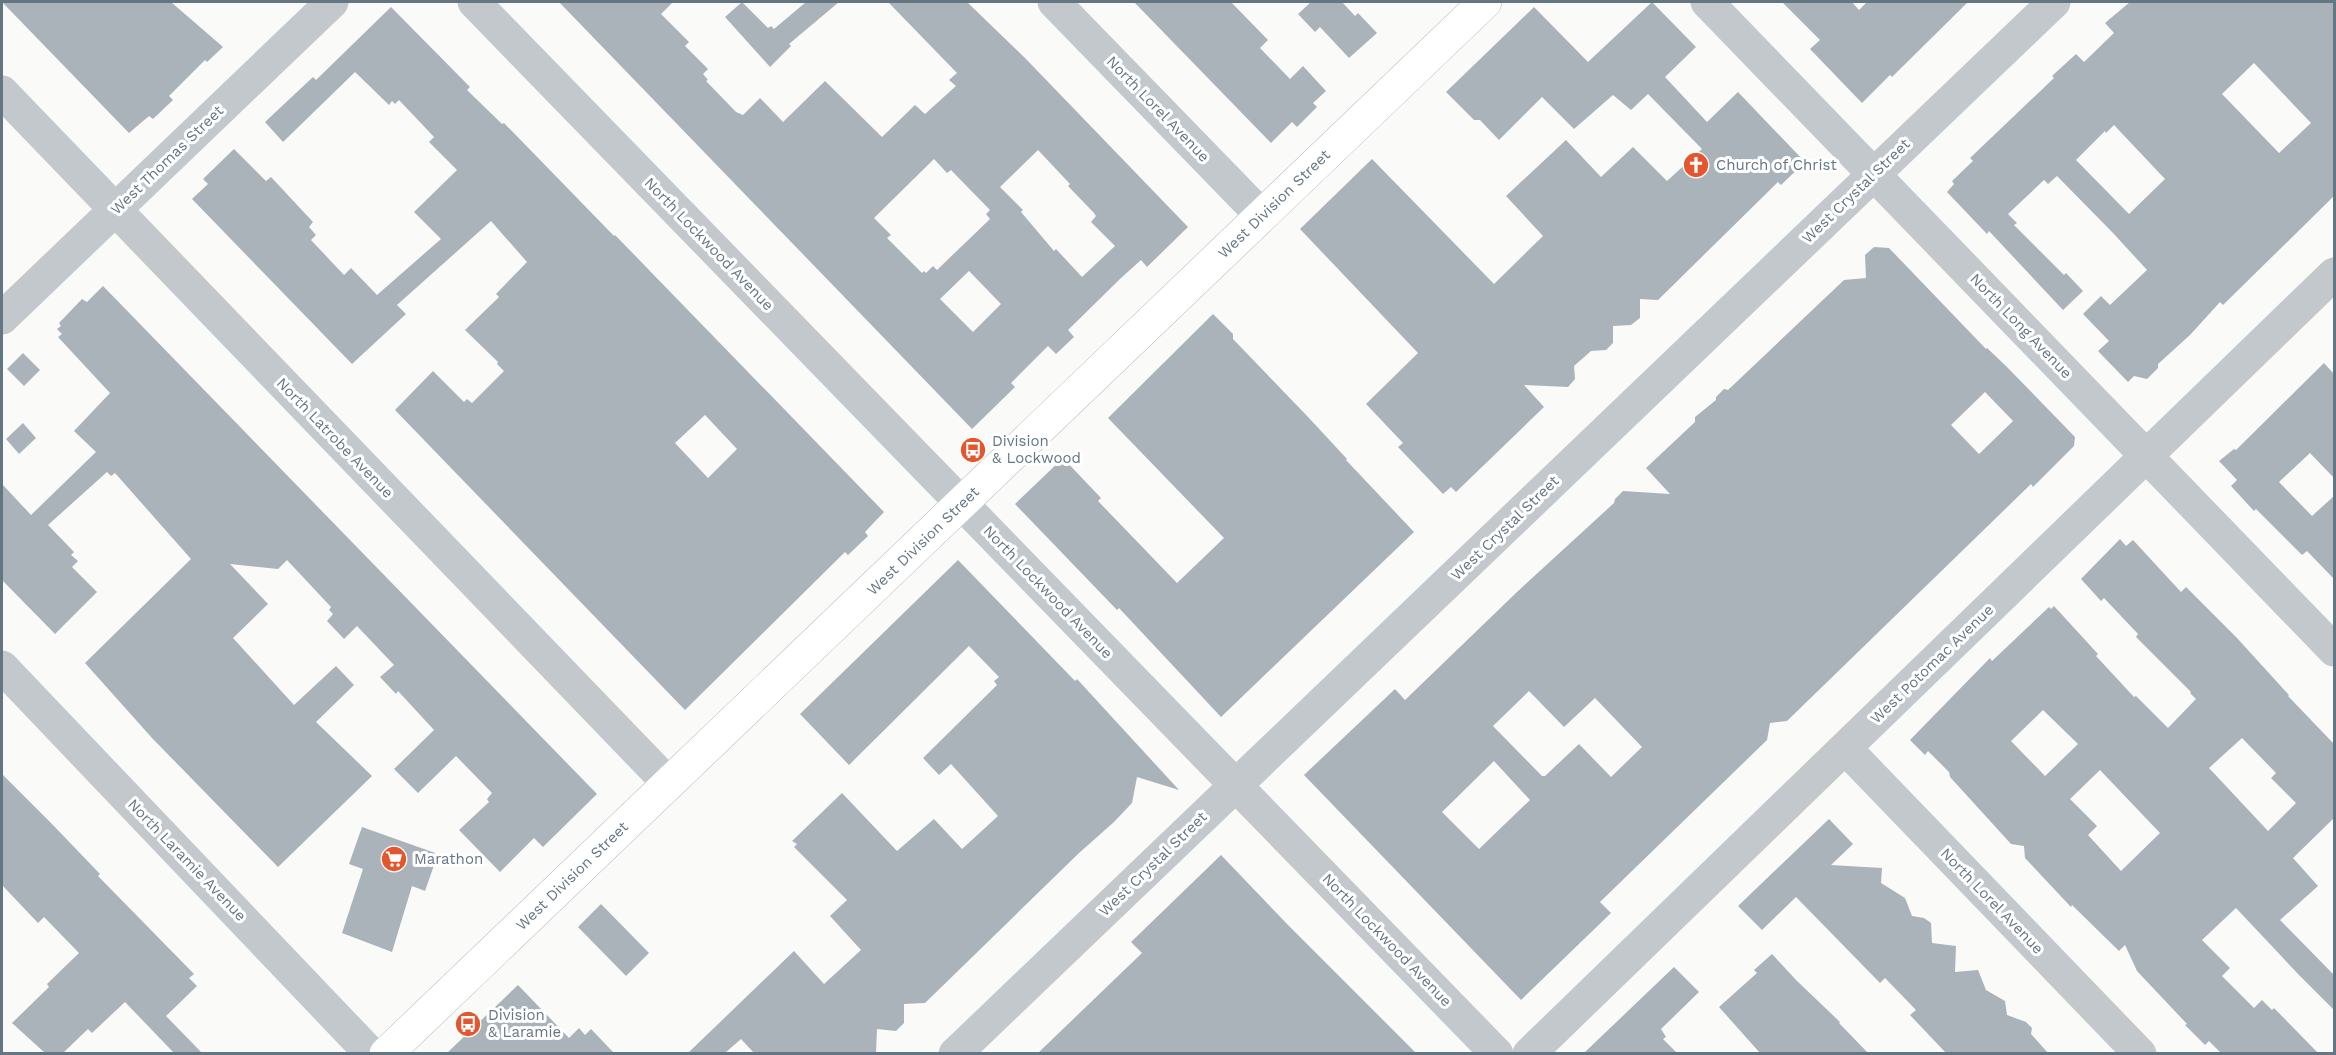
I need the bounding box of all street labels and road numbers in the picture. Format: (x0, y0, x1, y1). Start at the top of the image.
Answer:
street label: North Lorel Avenue (1103, 52, 1213, 166)
street label: West Thomas Street (107, 101, 228, 218)
street label: West Crystal Street (1798, 134, 1914, 247)
street label: West Division Street (1214, 145, 1334, 262)
street label: North Lockwood Avenue (641, 174, 777, 314)
street label: North Long Avenue (1966, 270, 2076, 382)
street label: North Latrobe Avenue (273, 374, 397, 502)
street label: West Crystal Street (1447, 471, 1563, 584)
street label: West Division Street (863, 482, 983, 599)
street label: North Lockwood Avenue (980, 522, 1116, 662)
street label: West Potomac Avenue (1867, 601, 1997, 727)
street label: North Laramie Avenue (124, 795, 250, 925)
street label: West Crystal Street (1095, 807, 1211, 920)
street label: West Division Street (512, 817, 632, 934)
street label: North Lorel Avenue (1937, 844, 2047, 958)
street label: North Lockwood Avenue (1319, 870, 1455, 1010)

